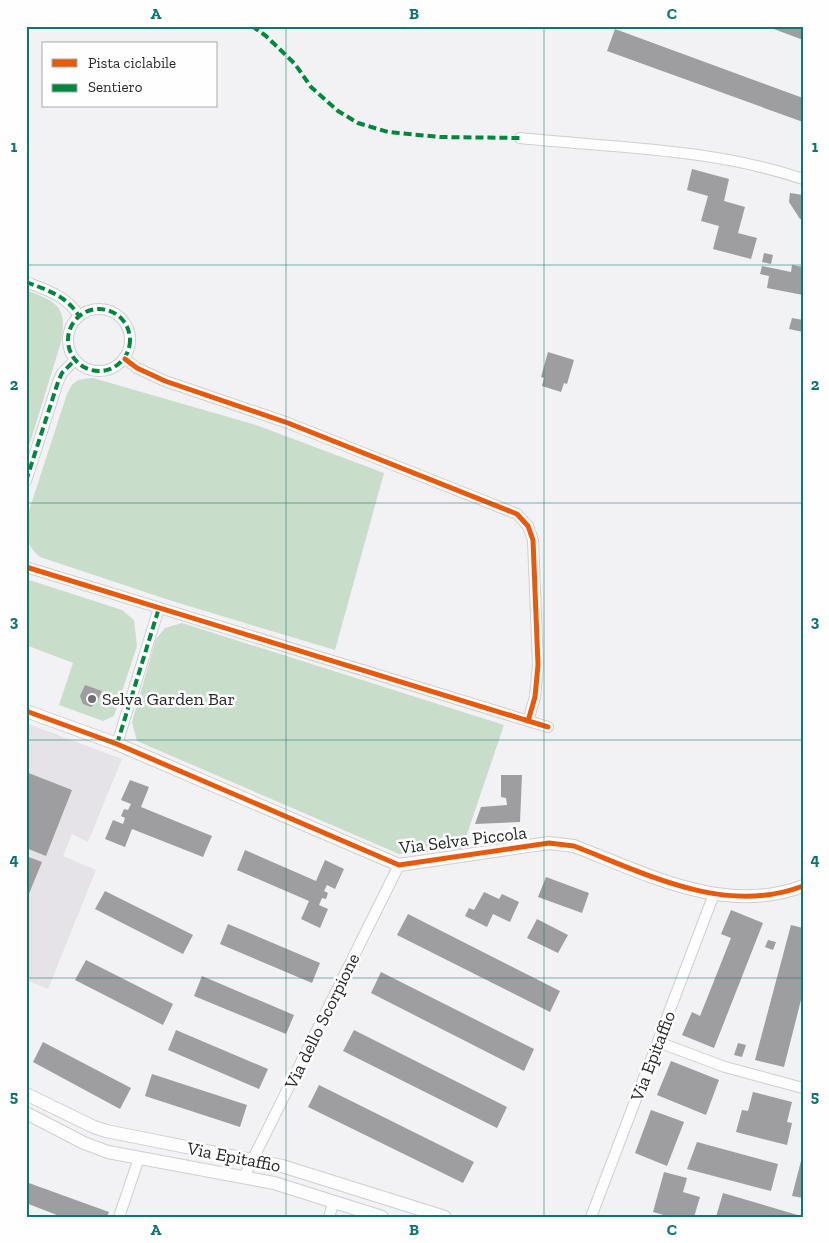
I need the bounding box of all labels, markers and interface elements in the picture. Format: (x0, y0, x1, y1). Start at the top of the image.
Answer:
text: A (151, 4, 162, 23)
text: B (409, 4, 419, 23)
text: C (667, 4, 677, 23)
legend (42, 42, 218, 108)
text: Pista ciclabile (88, 54, 176, 72)
text: Sentiero (88, 78, 143, 96)
text: 1 (11, 137, 18, 156)
text: 1 (812, 137, 819, 156)
text: 2 (10, 375, 19, 394)
text: 2 (811, 375, 820, 394)
text: 3 (10, 612, 19, 631)
text: 3 (811, 612, 820, 631)
place label: Selva Garden Bar (102, 688, 235, 710)
marker: Selva Garden Bar (86, 693, 98, 705)
street label: Via Selva Piccola (397, 821, 528, 859)
text: 4 (9, 850, 19, 869)
text: 4 (810, 850, 820, 869)
street label: Via dello Scorpione (279, 950, 364, 1093)
street label: Via Epitaffio (625, 1008, 680, 1105)
text: 5 (10, 1087, 18, 1106)
text: 5 (811, 1087, 819, 1106)
street label: Via Epitaffio (184, 1137, 283, 1177)
text: A (151, 1220, 162, 1239)
text: B (409, 1220, 419, 1239)
text: C (667, 1220, 677, 1239)

